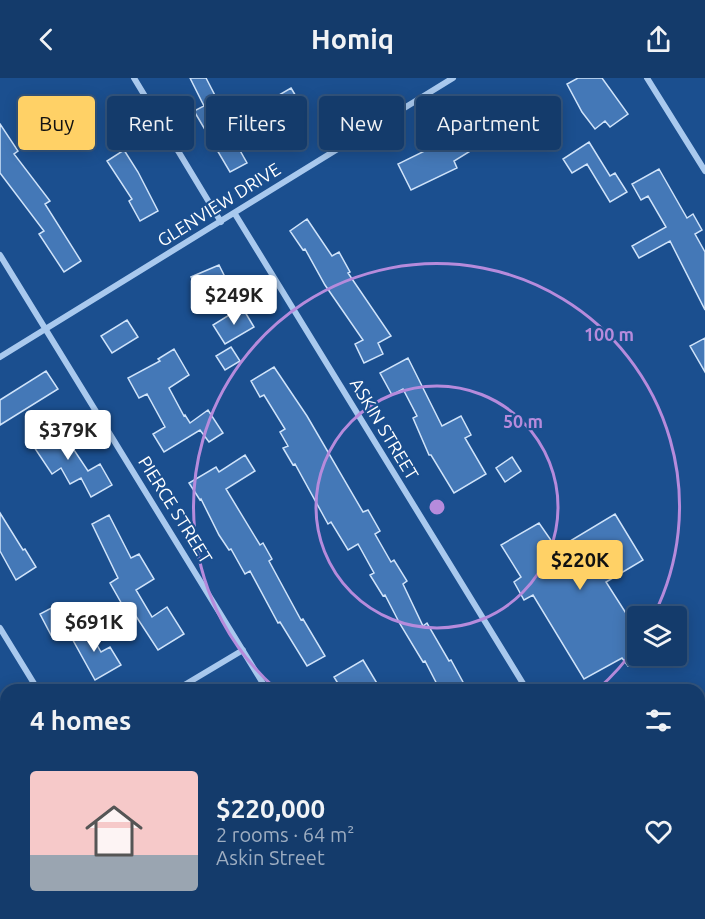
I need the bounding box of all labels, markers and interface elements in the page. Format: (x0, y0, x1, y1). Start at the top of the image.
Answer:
icon: back (30, 23, 63, 56)
icon: share (642, 23, 675, 56)
text: Homiq (311, 24, 394, 54)
chip: Buy (18, 96, 95, 150)
chip: Rent (107, 96, 194, 150)
chip: Filters (206, 96, 307, 150)
chip: New (319, 96, 404, 150)
chip: Apartment (416, 96, 561, 150)
street label: GLENVIEW DRIVE (153, 158, 284, 250)
pin: $249K (192, 275, 276, 326)
text: $249K (205, 283, 263, 306)
text: 100 m (584, 324, 634, 344)
street label: ASKIN STREET (347, 374, 423, 483)
pin: $379K (26, 410, 110, 461)
text: 50 m (503, 411, 543, 431)
text: $379K (39, 418, 97, 441)
street label: PIERCE STREET (135, 452, 217, 567)
centre of rings (427, 497, 447, 517)
pin: $220K (538, 540, 622, 591)
text: $220K (551, 548, 609, 571)
pin: $691K (52, 602, 136, 653)
map controls (627, 606, 687, 666)
button: layers (627, 606, 687, 666)
text: $691K (65, 610, 123, 633)
icon: filters (642, 704, 675, 737)
text: 4 homes (30, 706, 131, 735)
text: $220,000 (216, 794, 325, 823)
icon: home (78, 795, 150, 867)
icon: heart (642, 815, 675, 848)
text: 2 rooms · 64 m² (216, 823, 354, 846)
text: Askin Street (216, 846, 325, 869)

